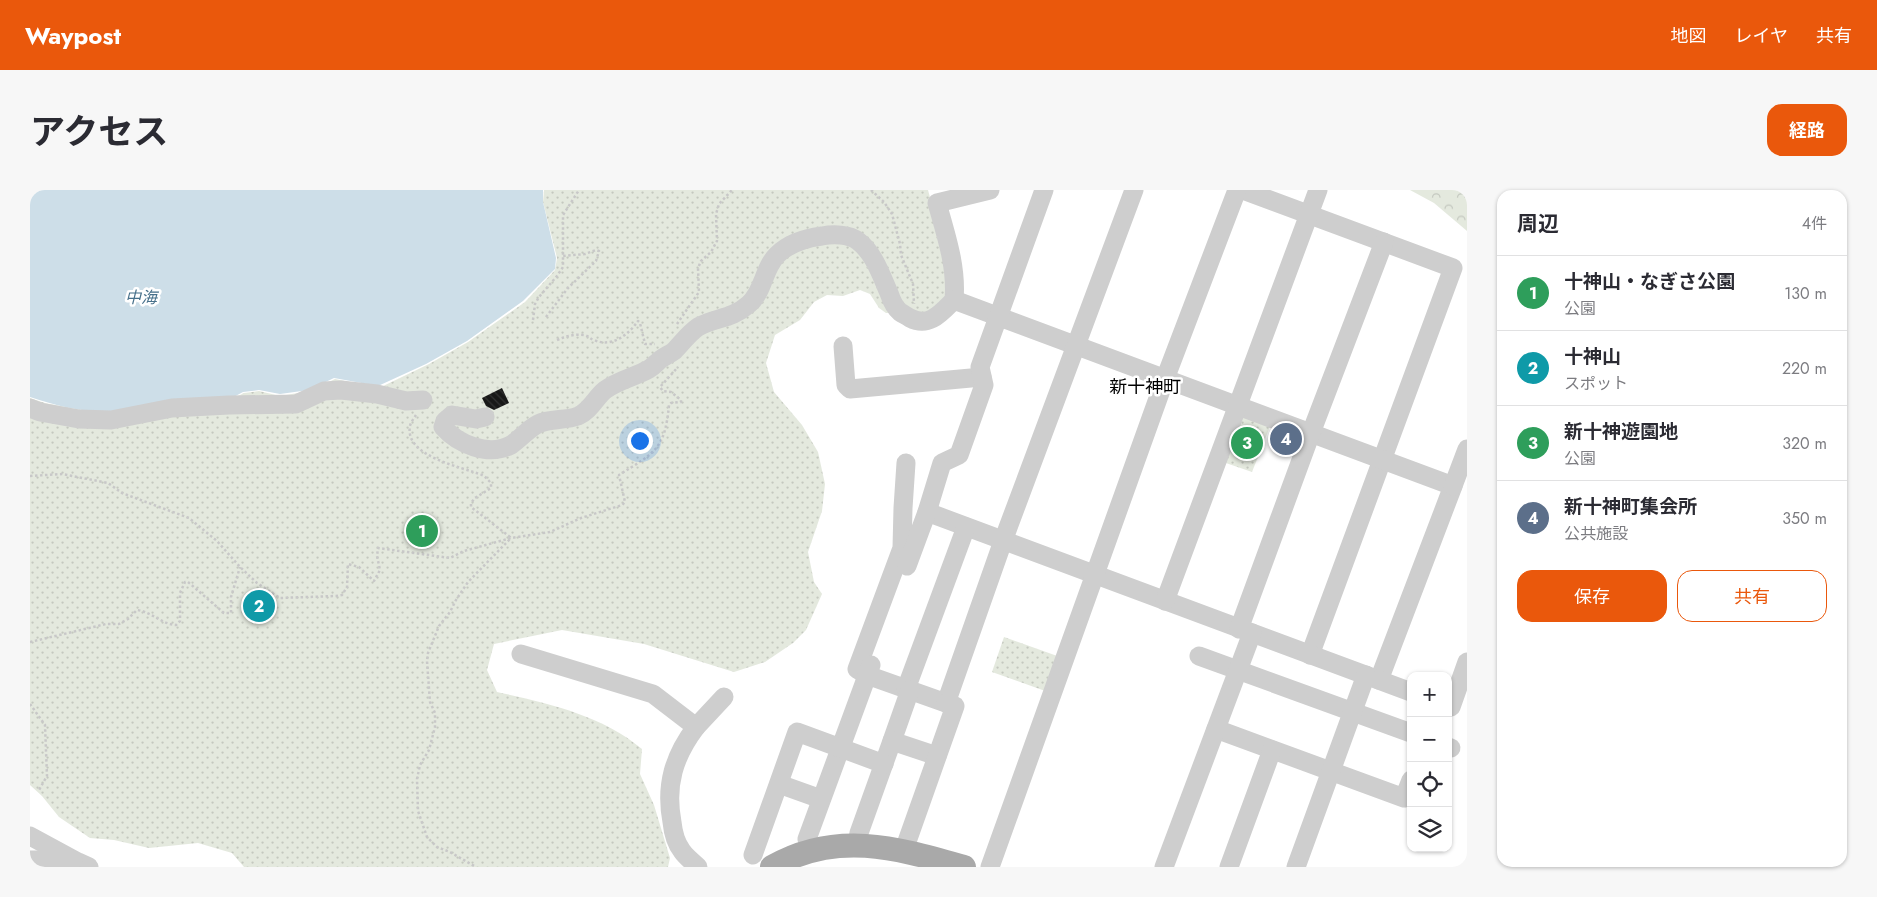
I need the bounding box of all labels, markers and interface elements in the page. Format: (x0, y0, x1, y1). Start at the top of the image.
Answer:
text: Waypost (25, 18, 121, 53)
text: 地図 (1671, 23, 1707, 49)
text: レイヤ (1735, 23, 1788, 49)
text: 共有 (1816, 23, 1852, 49)
button: 経路 (1767, 104, 1847, 156)
text: アクセス (30, 107, 168, 157)
text: 周辺 (1517, 209, 1559, 239)
text: 4件 (1802, 212, 1827, 235)
text: 十神山・なぎさ公園 (1564, 268, 1735, 295)
text: 1 (1529, 282, 1537, 305)
text: 130 m (1784, 282, 1827, 305)
water label: 中海 (125, 286, 160, 309)
text: 公園 (1564, 297, 1596, 320)
text: 十神山 (1564, 343, 1621, 370)
text: 2 (1528, 357, 1538, 380)
text: 220 m (1782, 357, 1827, 380)
text: スポット (1564, 372, 1628, 395)
district label: 新十神町 (1109, 374, 1181, 400)
text: 新十神遊園地 (1564, 418, 1678, 445)
pin: 4 (1270, 420, 1302, 458)
pin: 3 (1231, 424, 1263, 462)
your location (627, 428, 653, 454)
text: 3 (1528, 432, 1538, 455)
text: 320 m (1782, 432, 1827, 455)
text: 公園 (1564, 447, 1596, 470)
text: 新十神町集会所 (1564, 493, 1697, 520)
text: 4 (1527, 507, 1539, 530)
text: 350 m (1782, 507, 1827, 530)
pin: 1 (406, 512, 438, 550)
text: 公共施設 (1564, 522, 1628, 545)
button: 保存 (1517, 570, 1667, 622)
button: 共有 (1677, 570, 1827, 622)
pin: 2 (243, 587, 275, 625)
map controls (1407, 672, 1452, 852)
button: + (1407, 672, 1452, 717)
button: − (1407, 717, 1452, 762)
button: locate (1407, 762, 1452, 807)
button: layers (1407, 807, 1452, 852)

